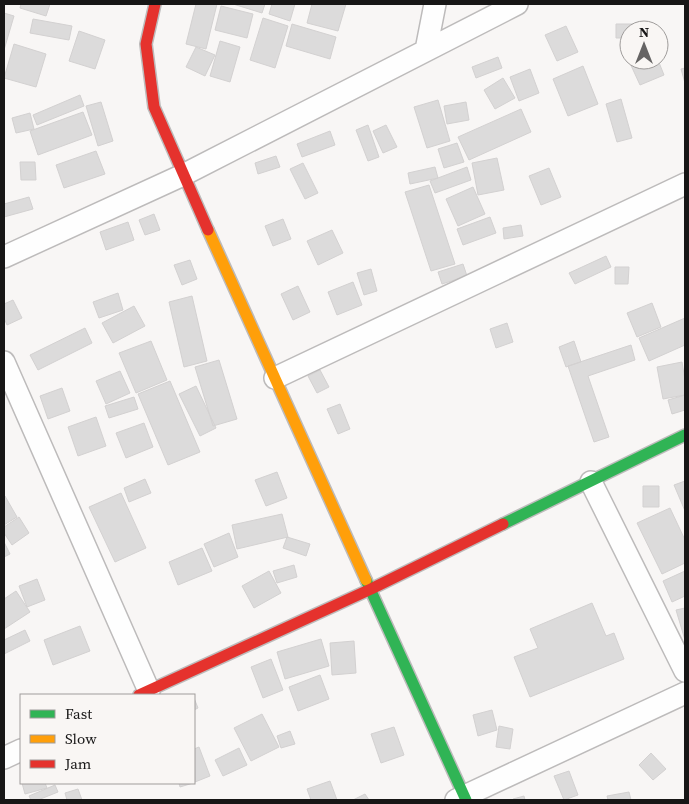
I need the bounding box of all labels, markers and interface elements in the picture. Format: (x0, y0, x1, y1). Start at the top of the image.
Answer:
north arrow (619, 20, 669, 70)
text: N (639, 22, 649, 42)
legend (20, 694, 195, 784)
text: Fast (65, 703, 92, 724)
text: Slow (65, 728, 97, 749)
text: Jam (64, 753, 92, 774)

